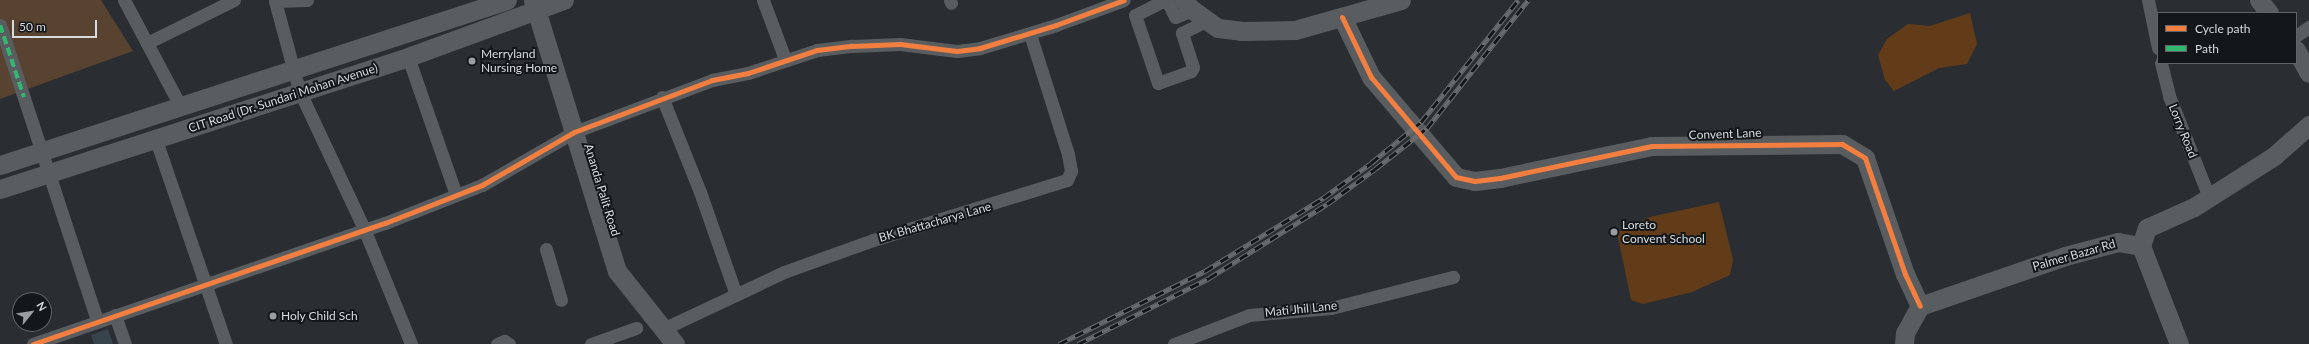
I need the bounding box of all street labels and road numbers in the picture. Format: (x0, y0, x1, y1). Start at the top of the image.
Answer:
street label: CIT Road (Dr. Sundari Mohan Avenue) (186, 60, 380, 136)
street label: Lorry Road (2166, 102, 2200, 160)
street label: Convent Lane (1688, 126, 1762, 142)
street label: Ananda Palit Road (581, 142, 623, 238)
street label: BK Bhattacharya Lane (877, 199, 993, 245)
street label: Palmer Bazar Rd (2031, 236, 2117, 274)
street label: Mati Jhil Lane (1264, 298, 1338, 320)

